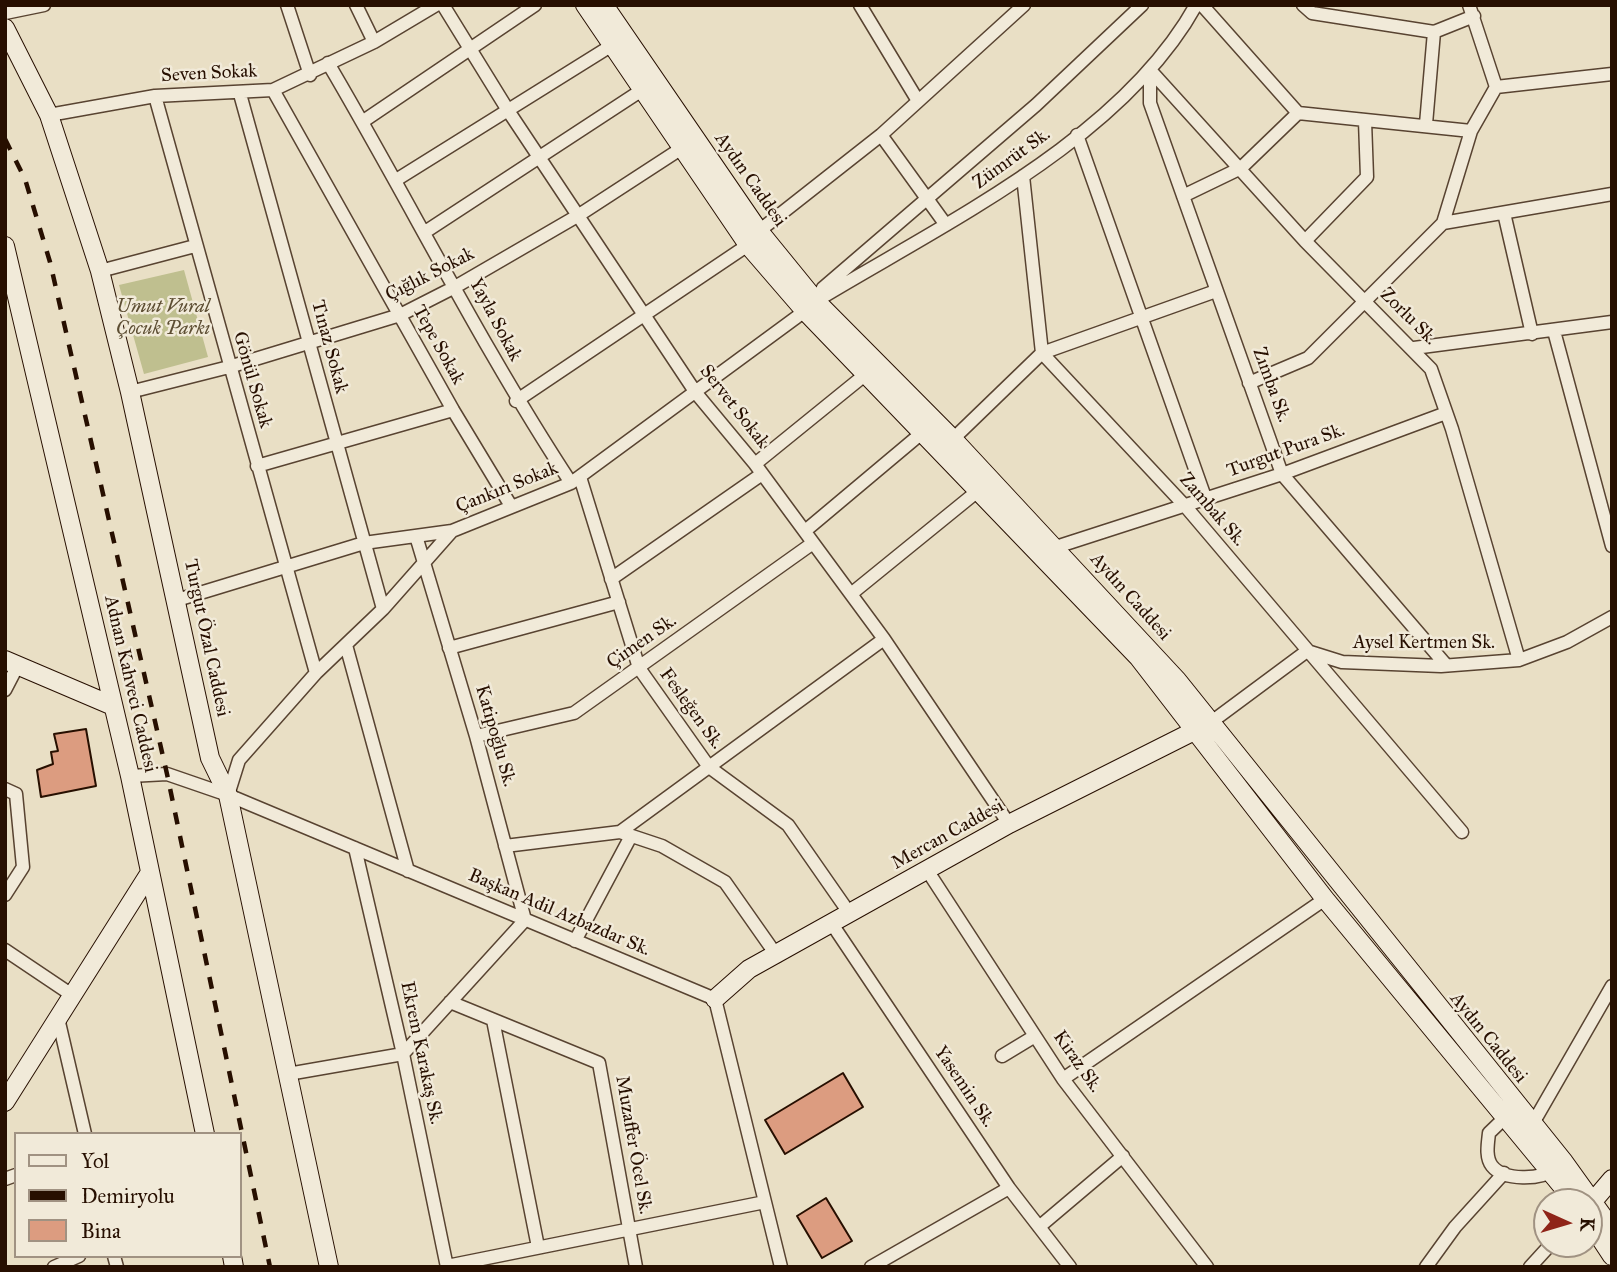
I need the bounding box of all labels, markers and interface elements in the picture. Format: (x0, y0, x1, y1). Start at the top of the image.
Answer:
street label: Seven Sokak (160, 60, 258, 88)
street label: Zümrüt Sk. (969, 123, 1055, 195)
street label: Aydın Caddesi (709, 128, 791, 232)
street label: Çığlık Sokak (382, 243, 478, 307)
street label: Yayla Sokak (464, 274, 526, 366)
street label: Zorlu Sk. (1375, 284, 1441, 350)
park label: Umut Vural Çocuk Parkı (116, 296, 210, 340)
street label: Tınaz Sokak (306, 298, 352, 396)
street label: Tepe Sokak (407, 301, 469, 389)
street label: Gönül Sokak (227, 329, 277, 431)
street label: Zımba Sk. (1247, 344, 1295, 426)
street label: Servet Sokak (694, 361, 774, 453)
street label: Turgut Pura Sk. (1224, 419, 1348, 483)
street label: Çankırı Sokak (453, 457, 561, 519)
street label: Zambak Sk. (1174, 469, 1250, 551)
street label: Aydın Caddesi (1085, 548, 1175, 646)
street label: Turgut Özal Caddesi (178, 557, 234, 719)
street label: Adnan Kahveci Caddesi (99, 593, 161, 775)
street label: Çimen Sk. (603, 610, 681, 674)
street label: Aysel Kertmen Sk. (1353, 632, 1495, 654)
street label: Fesleğen Sk. (654, 664, 728, 754)
street label: Katipoğlu Sk. (470, 683, 520, 789)
street label: Mercan Caddesi (888, 795, 1008, 875)
street label: Başkan Adil Azbazdar Sk. (465, 864, 653, 962)
street label: Ekrem Karakaş Sk. (395, 979, 447, 1127)
street label: Aydın Caddesi (1445, 988, 1531, 1088)
street label: Kiraz Sk. (1047, 1027, 1107, 1097)
street label: Yasemin Sk. (929, 1042, 999, 1132)
street label: Muzaffer Öcel Sk. (610, 1074, 656, 1216)
legend (14, 1132, 242, 1258)
text: Yol (81, 1148, 109, 1174)
text: Demiryolu (81, 1183, 175, 1209)
north arrow (1533, 1188, 1603, 1258)
text: K (1576, 1217, 1599, 1232)
text: Bina (81, 1218, 121, 1244)

